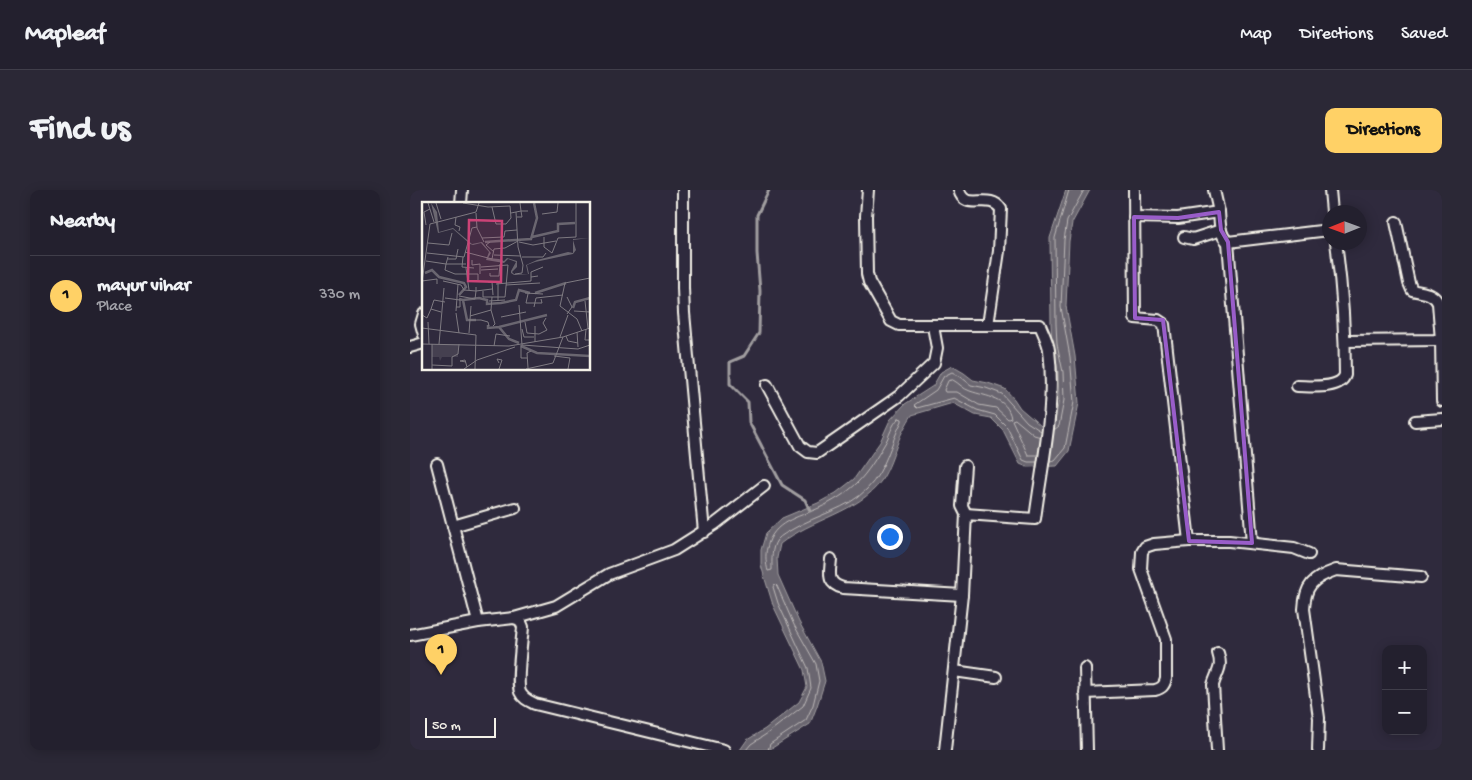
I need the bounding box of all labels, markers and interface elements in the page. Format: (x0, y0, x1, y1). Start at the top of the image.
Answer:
text: Mapleaf (25, 20, 105, 49)
text: Map (1240, 24, 1272, 45)
text: Directions (1300, 24, 1373, 45)
text: Saved (1401, 24, 1447, 45)
button: Directions (1325, 108, 1442, 153)
text: Find us (30, 110, 130, 151)
inset map (422, 202, 590, 370)
north arrow (1322, 205, 1367, 250)
text: Nearby (50, 210, 115, 235)
text: mayur vihar (97, 275, 191, 298)
text: 1 (63, 286, 69, 305)
text: 330 m (319, 286, 360, 305)
text: Place (97, 298, 132, 317)
your location (877, 524, 903, 550)
pin: 1 (425, 634, 457, 675)
map controls (1382, 645, 1427, 735)
button: + (1382, 645, 1427, 690)
button: − (1382, 690, 1427, 735)
scale bar (425, 715, 496, 738)
text: 50 m (432, 718, 461, 735)

